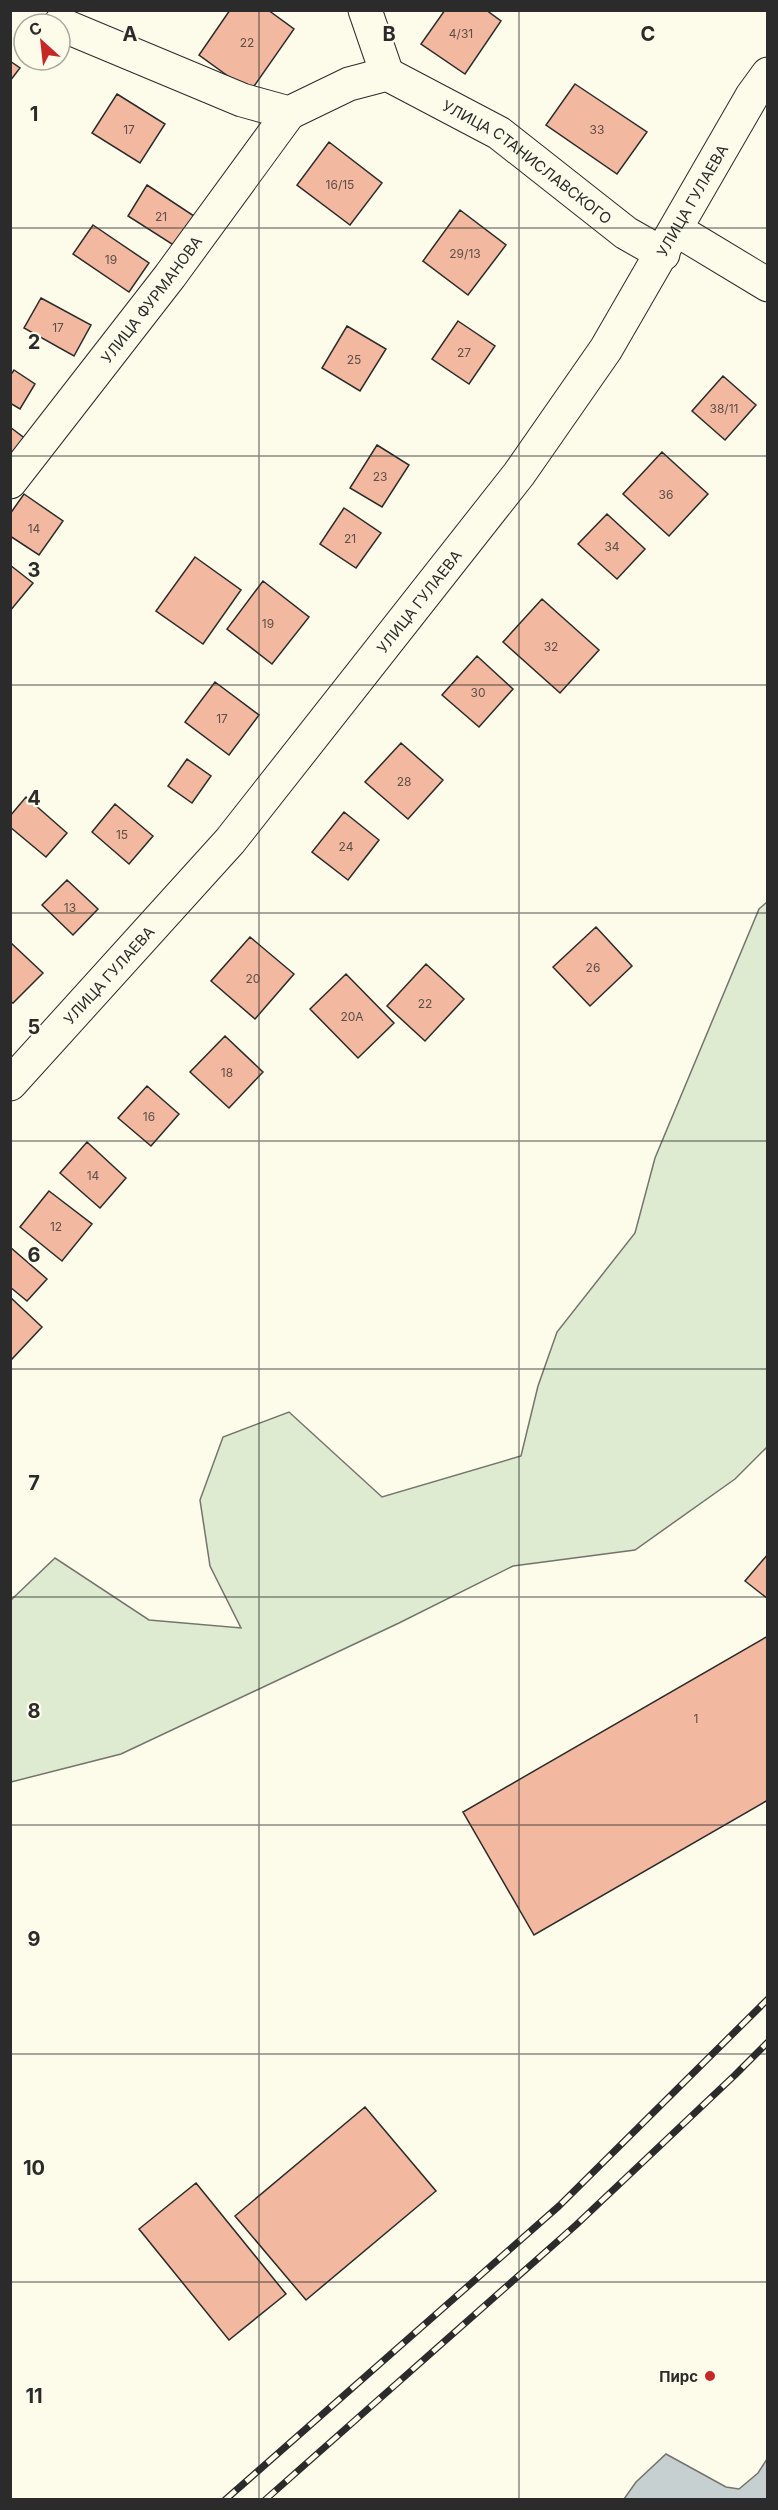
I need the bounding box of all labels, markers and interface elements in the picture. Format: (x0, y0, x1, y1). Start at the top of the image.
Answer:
north arrow (12, 12, 72, 72)
text: С (25, 17, 45, 40)
text: A (123, 22, 138, 46)
text: B (382, 22, 396, 46)
text: C (641, 22, 655, 46)
house number: 4/31 (449, 26, 473, 41)
house number: 22 (240, 35, 254, 50)
street label: УЛИЦА СТАНИСЛАВСКОГО (439, 96, 616, 228)
text: 1 (30, 102, 38, 126)
house number: 17 (123, 122, 135, 137)
house number: 33 (590, 122, 604, 137)
street label: УЛИЦА ГУЛАЕВА (652, 141, 732, 260)
house number: 16/15 (326, 177, 354, 192)
house number: 21 (155, 209, 167, 224)
street label: УЛИЦА ФУРМАНОВА (97, 232, 206, 367)
house number: 29/13 (449, 246, 481, 261)
house number: 19 (105, 252, 117, 267)
house number: 17 (52, 320, 64, 335)
text: 2 (28, 330, 40, 354)
house number: 27 (457, 345, 471, 360)
house number: 25 (347, 352, 361, 367)
house number: 38/11 (710, 401, 738, 416)
house number: 23 (373, 469, 387, 484)
house number: 36 (659, 487, 673, 502)
house number: 14 (28, 521, 41, 536)
house number: 21 (344, 531, 356, 546)
house number: 34 (604, 539, 620, 554)
street label: УЛИЦА ГУЛАЕВА (372, 546, 465, 657)
text: 3 (28, 558, 40, 582)
house number: 19 (262, 616, 274, 631)
house number: 32 (544, 639, 558, 654)
house number: 30 (471, 685, 485, 700)
house number: 17 (216, 711, 228, 726)
house number: 28 (397, 774, 411, 789)
text: 4 (27, 786, 41, 810)
house number: 15 (116, 827, 128, 842)
house number: 24 (339, 839, 354, 854)
house number: 13 (64, 900, 76, 915)
street label: УЛИЦА ГУЛАЕВА (59, 922, 158, 1028)
house number: 26 (586, 960, 600, 975)
house number: 20 (246, 971, 260, 986)
house number: 22 (418, 996, 432, 1011)
house number: 20А (340, 1009, 364, 1024)
text: 5 (28, 1015, 40, 1039)
house number: 18 (221, 1065, 233, 1080)
house number: 16 (143, 1109, 155, 1124)
house number: 14 (87, 1168, 100, 1183)
house number: 12 (50, 1219, 62, 1234)
text: 6 (28, 1243, 41, 1267)
text: 7 (28, 1471, 40, 1495)
text: 8 (27, 1699, 41, 1723)
house number: 1 (694, 1711, 698, 1726)
text: 9 (28, 1927, 41, 1951)
text: 10 (23, 2156, 45, 2180)
place label: Пирс (659, 2367, 698, 2386)
marker: Пирс (703, 2369, 717, 2383)
text: 11 (25, 2384, 43, 2408)

